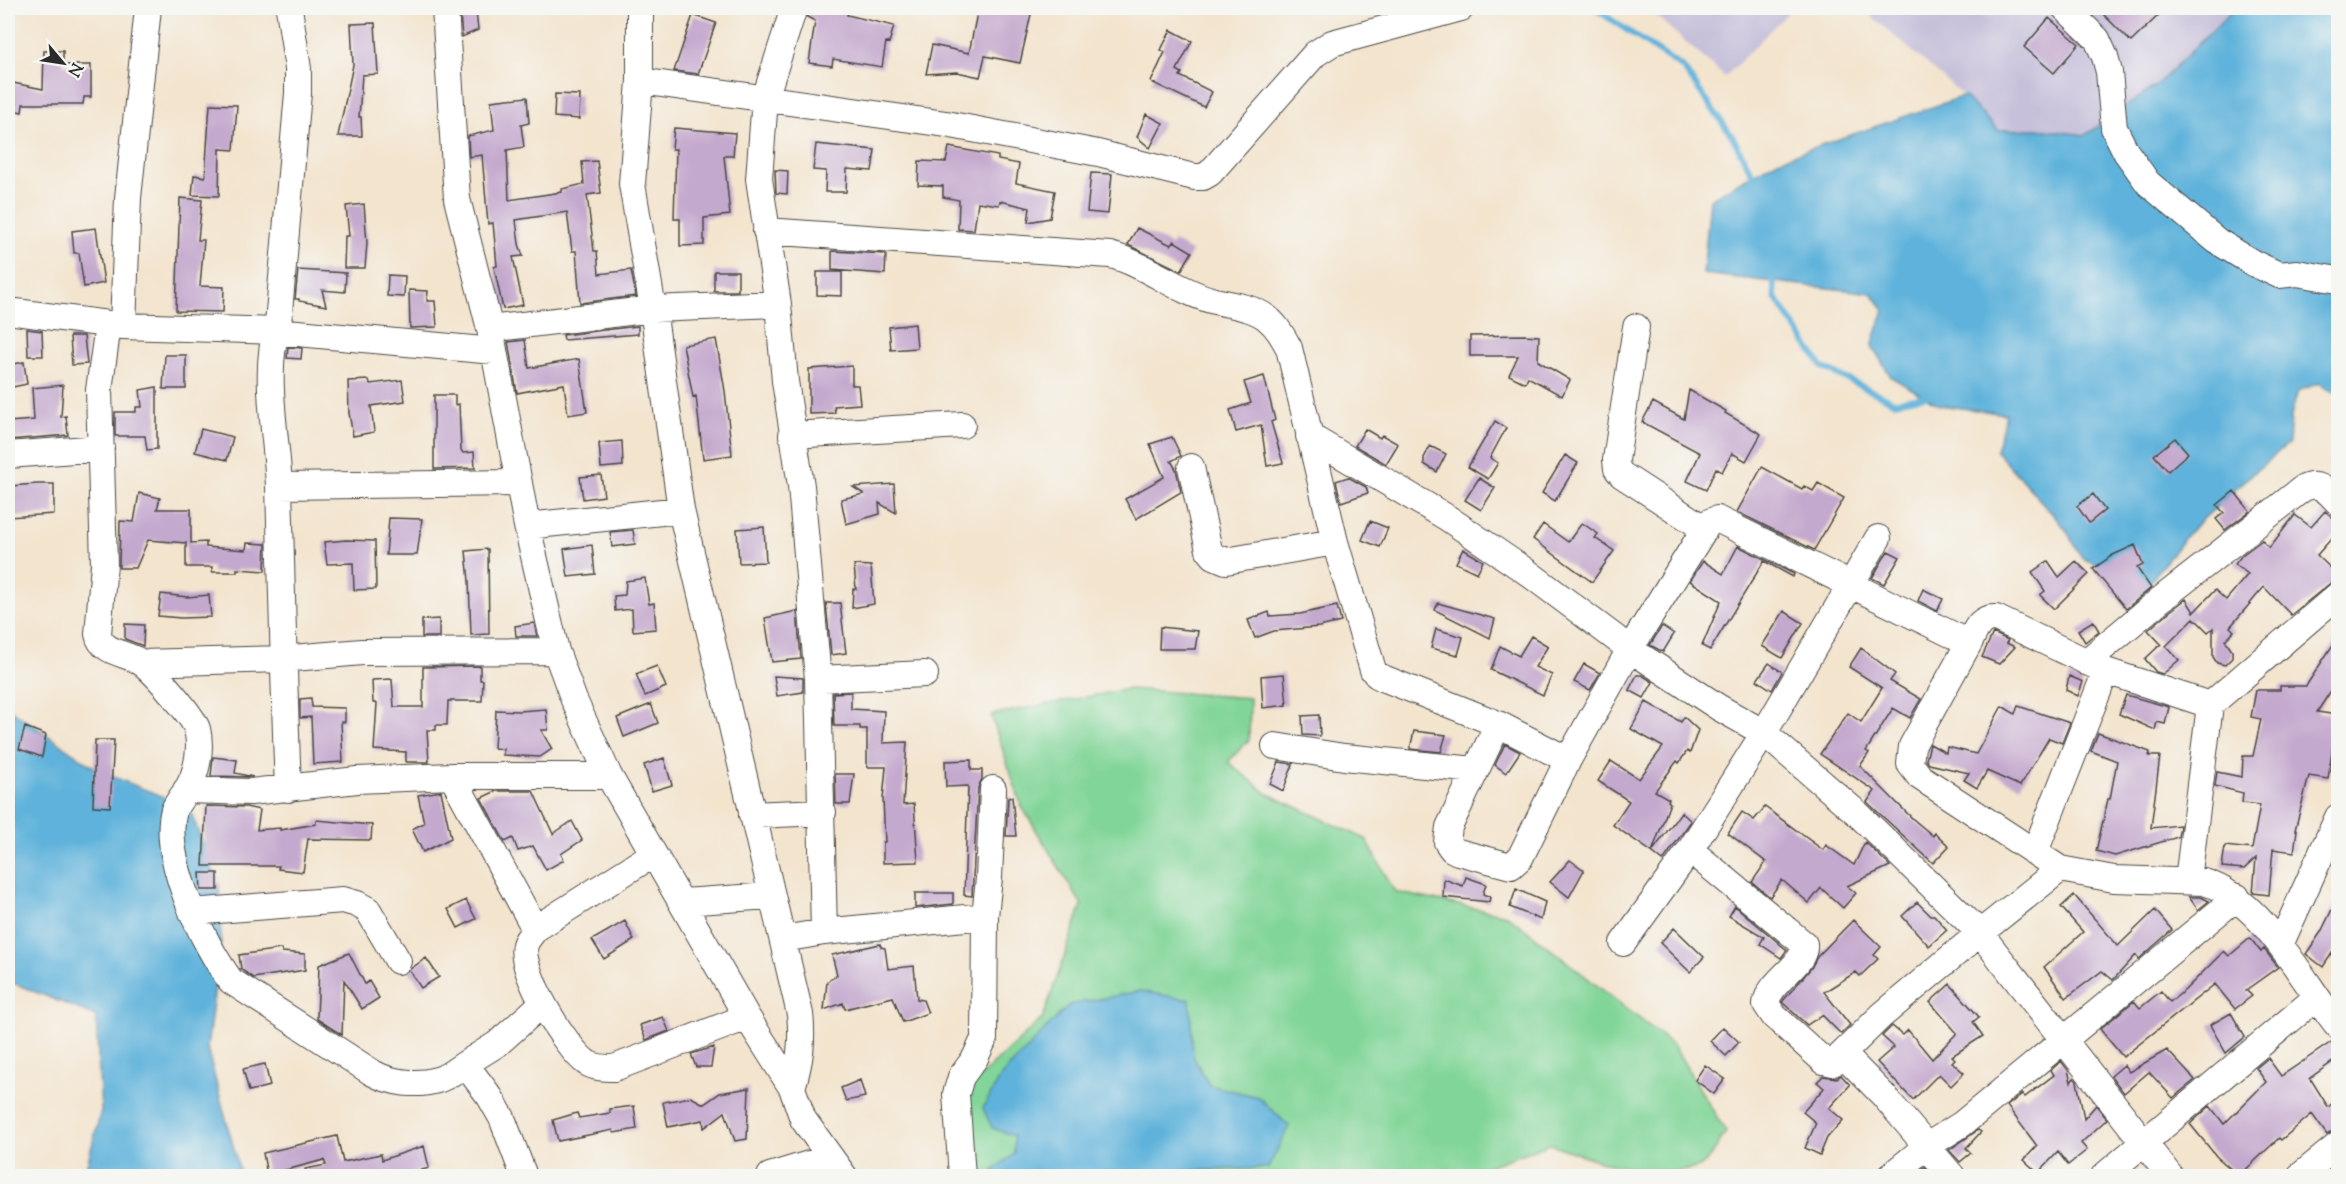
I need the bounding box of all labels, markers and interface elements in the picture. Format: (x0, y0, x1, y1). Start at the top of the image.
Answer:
north arrow (33, 33, 93, 93)
text: N (61, 58, 87, 80)

